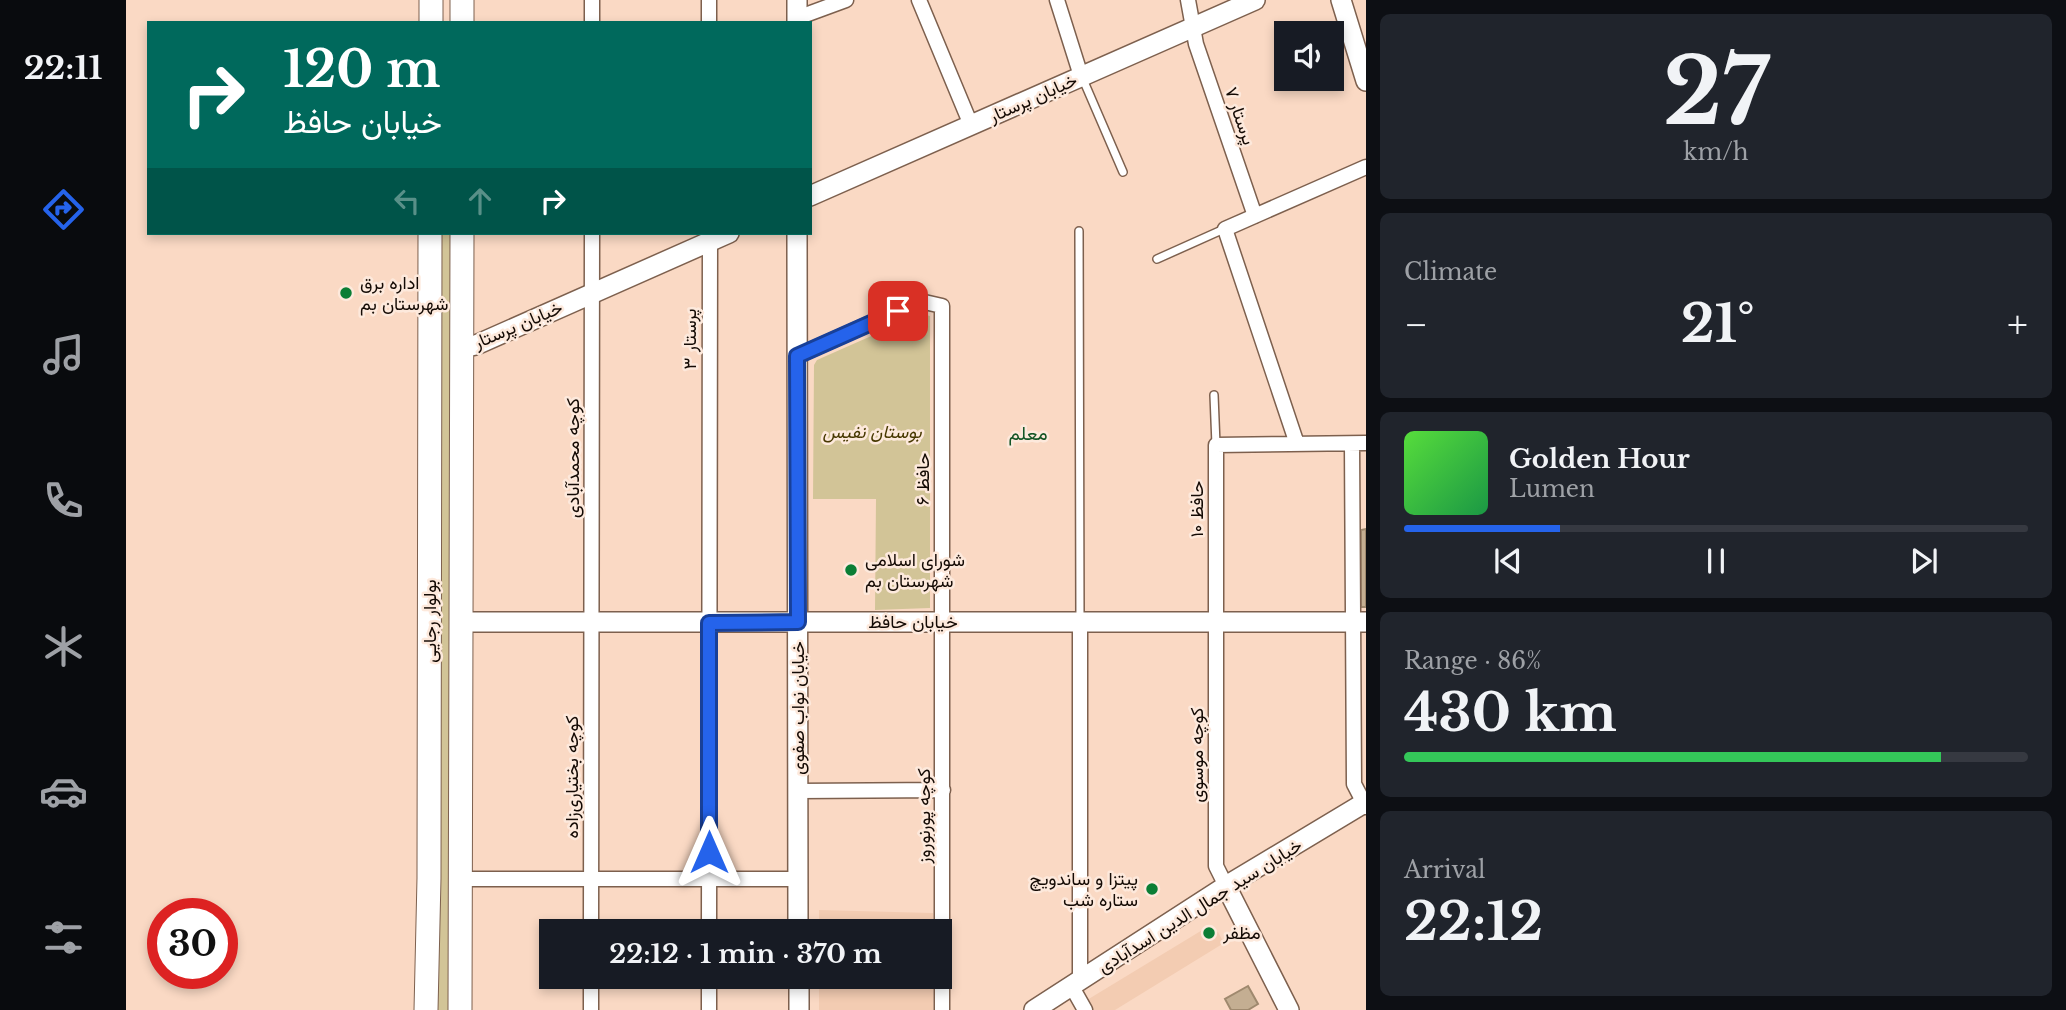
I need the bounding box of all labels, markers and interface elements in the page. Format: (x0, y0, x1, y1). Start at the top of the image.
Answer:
map controls (1274, 21, 1344, 91)
button: sound (1274, 21, 1344, 91)
text: 27 (1663, 36, 1769, 149)
text: 120 m (283, 39, 441, 100)
text: 22:11 (24, 48, 102, 88)
icon: right (168, 49, 259, 140)
street label: خیابان پرستار (984, 69, 1081, 129)
street label: پرستار ۷ (1219, 84, 1260, 148)
text: خیابان حافظ (283, 102, 442, 142)
text: km/h (1683, 138, 1749, 166)
icon: left (388, 182, 426, 220)
icon: ahead (461, 182, 499, 220)
icon: right (534, 182, 572, 220)
icon: directions (39, 185, 88, 234)
text: Climate (1404, 258, 1497, 286)
place label: اداره برق شهرستان بم (360, 272, 449, 316)
pin (868, 281, 928, 341)
marker: اداره برق شهرستان بم (338, 285, 354, 301)
icon: arrive (879, 292, 917, 330)
text: 21° (1681, 292, 1755, 356)
street label: خیابان پرستار (469, 296, 566, 355)
text: − (1404, 301, 1428, 348)
text: + (2007, 301, 2028, 348)
street label: پرستار ۳ (679, 309, 702, 369)
icon: music (39, 330, 88, 379)
street label: کوچه محمدآبادی (562, 398, 585, 518)
park label: بوستان نفیس (822, 421, 922, 443)
district label: معلم (1008, 422, 1048, 446)
text: Golden Hour (1509, 443, 1690, 475)
street label: حافظ ۶ (912, 453, 934, 505)
text: Lumen (1509, 475, 1595, 503)
icon: phone (39, 476, 88, 525)
street label: حافظ ۱۰ (1186, 481, 1208, 537)
icon: previous (1489, 542, 1527, 580)
icon: pause (1697, 542, 1735, 580)
icon: next (1905, 542, 1943, 580)
place label: شورای اسلامی شهرستان بم (865, 549, 965, 593)
marker: شورای اسلامی شهرستان بم (843, 562, 859, 578)
street label: بولوار رجایی (419, 579, 441, 663)
street label: خیابان حافظ (868, 611, 958, 633)
icon: climate (39, 622, 88, 671)
street label: خیابان نواب صفوی (787, 641, 809, 775)
text: Range · 86% (1404, 647, 1541, 675)
text: 430 km (1404, 681, 1617, 745)
street label: کوچه موسوی (1186, 707, 1209, 803)
street label: کوچه بختیاری‌زاده (561, 716, 584, 838)
icon: car (39, 767, 88, 816)
street label: کوچه پورنوروز (913, 768, 936, 865)
position arrow (672, 815, 746, 889)
street label: خیابان سید جمال الدین اسدآبادی (1094, 834, 1306, 978)
text: Arrival (1404, 856, 1485, 884)
place label: پیتزا و ساندویچ ستاره شب (1030, 868, 1138, 911)
marker: پیتزا و ساندویچ ستاره شب (1144, 881, 1160, 897)
text: 22:12 (1404, 890, 1543, 954)
speed limit sign: 30 (147, 898, 238, 989)
icon: filters (39, 913, 88, 962)
place label: مظفر (1222, 922, 1261, 944)
marker: مظفر (1201, 925, 1217, 941)
text: 22:12 · 1 min · 370 m (609, 938, 882, 970)

